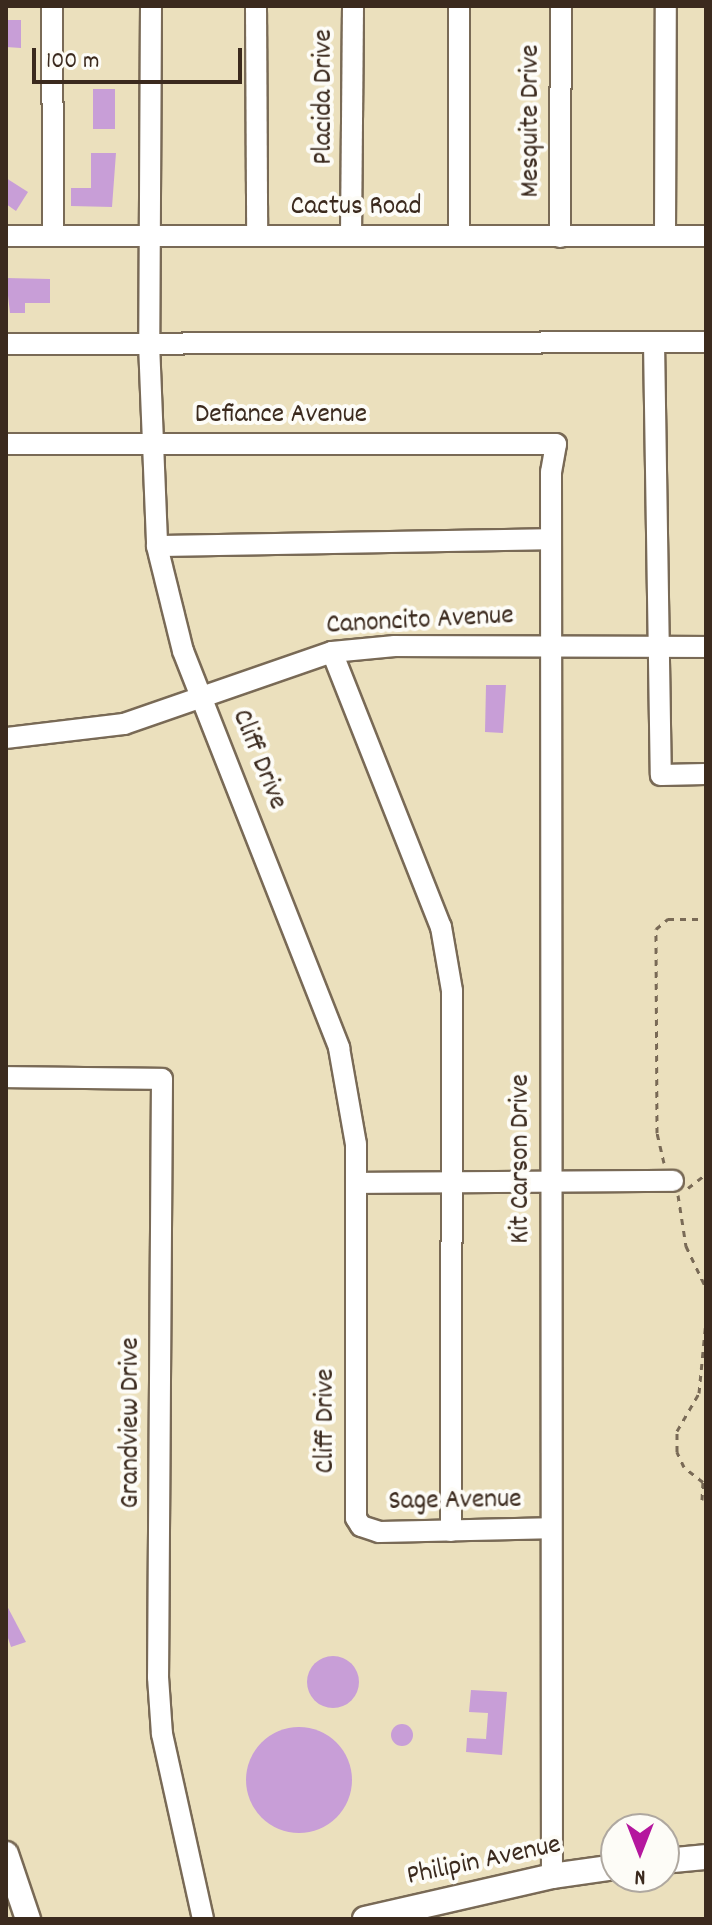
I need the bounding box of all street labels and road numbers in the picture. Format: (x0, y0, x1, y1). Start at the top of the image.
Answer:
street label: Placida Drive (308, 29, 342, 165)
street label: Mesquite Drive (515, 44, 549, 198)
street label: Cactus Road (290, 191, 422, 225)
street label: Defiance Avenue (195, 399, 367, 433)
street label: Canoncito Avenue (326, 600, 514, 644)
street label: Cliff Drive (223, 705, 293, 815)
street label: Kit Carson Drive (505, 1074, 539, 1244)
street label: Grandview Drive (115, 1337, 149, 1509)
street label: Cliff Drive (310, 1369, 344, 1473)
street label: Sage Avenue (388, 1484, 522, 1520)
street label: Philipin Avenue (404, 1829, 564, 1895)

